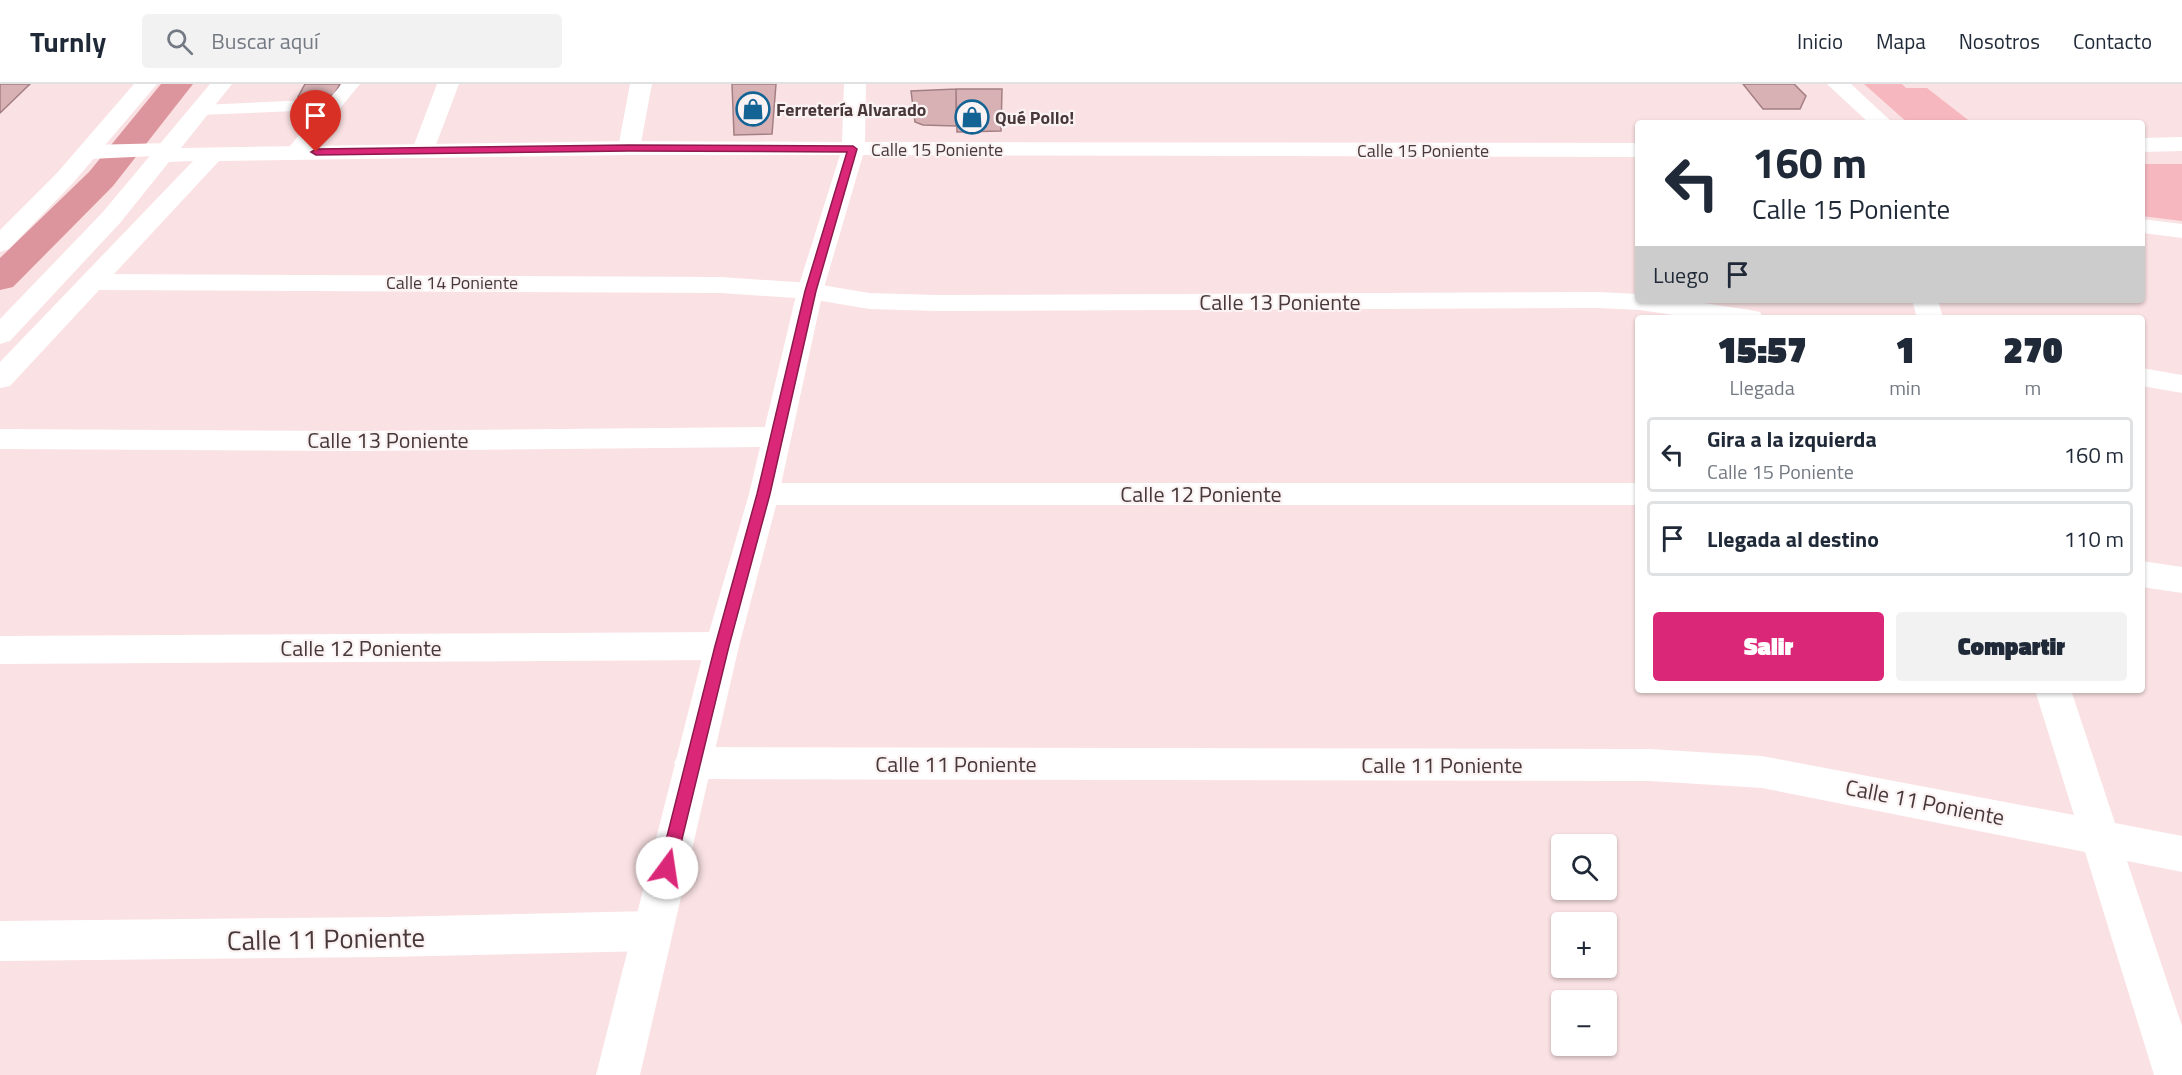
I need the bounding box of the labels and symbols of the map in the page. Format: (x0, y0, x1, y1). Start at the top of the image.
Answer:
pin (290, 90, 341, 152)
shop icon: Ferretería Alvarado (735, 91, 771, 127)
place label: Ferretería Alvarado (776, 96, 926, 123)
shop icon: Qué Pollo! (954, 99, 990, 135)
place label: Qué Pollo! (995, 104, 1074, 131)
street label: Calle 15 Poniente (871, 136, 1003, 163)
street label: Calle 15 Poniente (1357, 137, 1489, 164)
street label: Calle 14 Poniente (386, 269, 518, 296)
street label: Calle 13 Poniente (1199, 285, 1361, 319)
street label: Calle 13 Poniente (307, 423, 469, 457)
street label: Calle 12 Poniente (1120, 477, 1282, 511)
street label: Calle 12 Poniente (280, 631, 442, 665)
street label: Calle 11 Poniente (875, 747, 1037, 781)
street label: Calle 11 Poniente (1361, 748, 1523, 782)
street label: Calle 11 Poniente (1842, 770, 2008, 834)
position arrow (635, 836, 699, 900)
street label: Calle 11 Poniente (227, 916, 425, 960)

